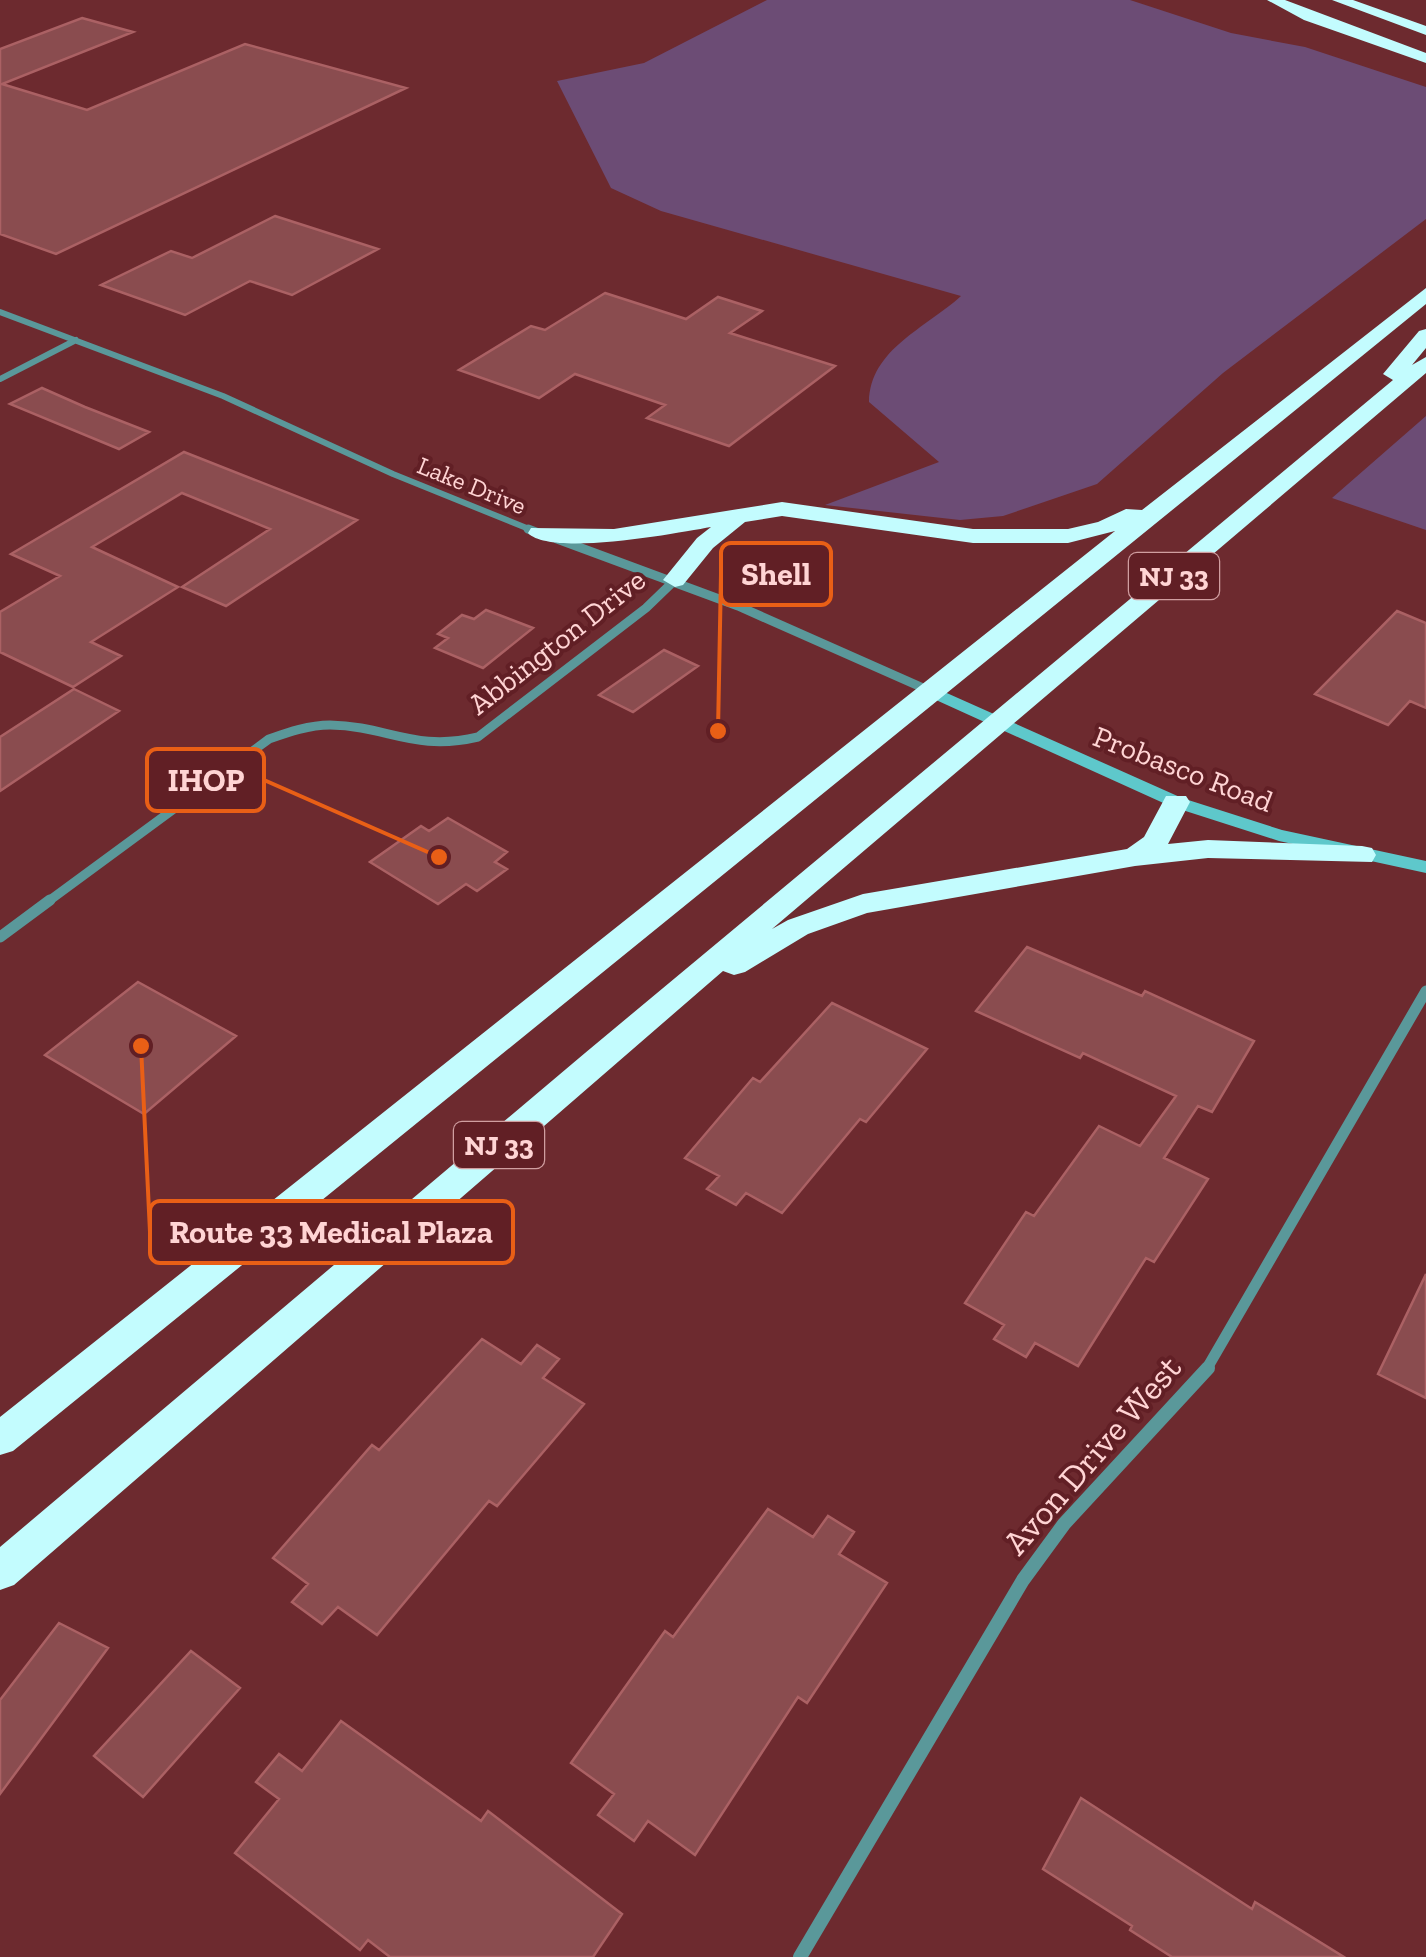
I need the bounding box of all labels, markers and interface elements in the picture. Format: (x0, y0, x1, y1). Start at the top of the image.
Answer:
street label: Lake Drive (413, 450, 531, 520)
callout: Shell (721, 543, 831, 605)
road number: NJ 33 (1129, 553, 1219, 599)
text: Shell (741, 555, 811, 593)
street label: Abbington Drive (461, 562, 653, 722)
street label: Probasco Road (1088, 718, 1278, 820)
callout: IHOP (147, 749, 264, 811)
text: IHOP (168, 761, 244, 799)
road number: NJ 33 (454, 1122, 544, 1168)
callout: Route 33 Medical Plaza (150, 1201, 513, 1263)
text: Route 33 Medical Plaza (169, 1213, 493, 1251)
street label: Avon Drive West (994, 1347, 1190, 1563)

